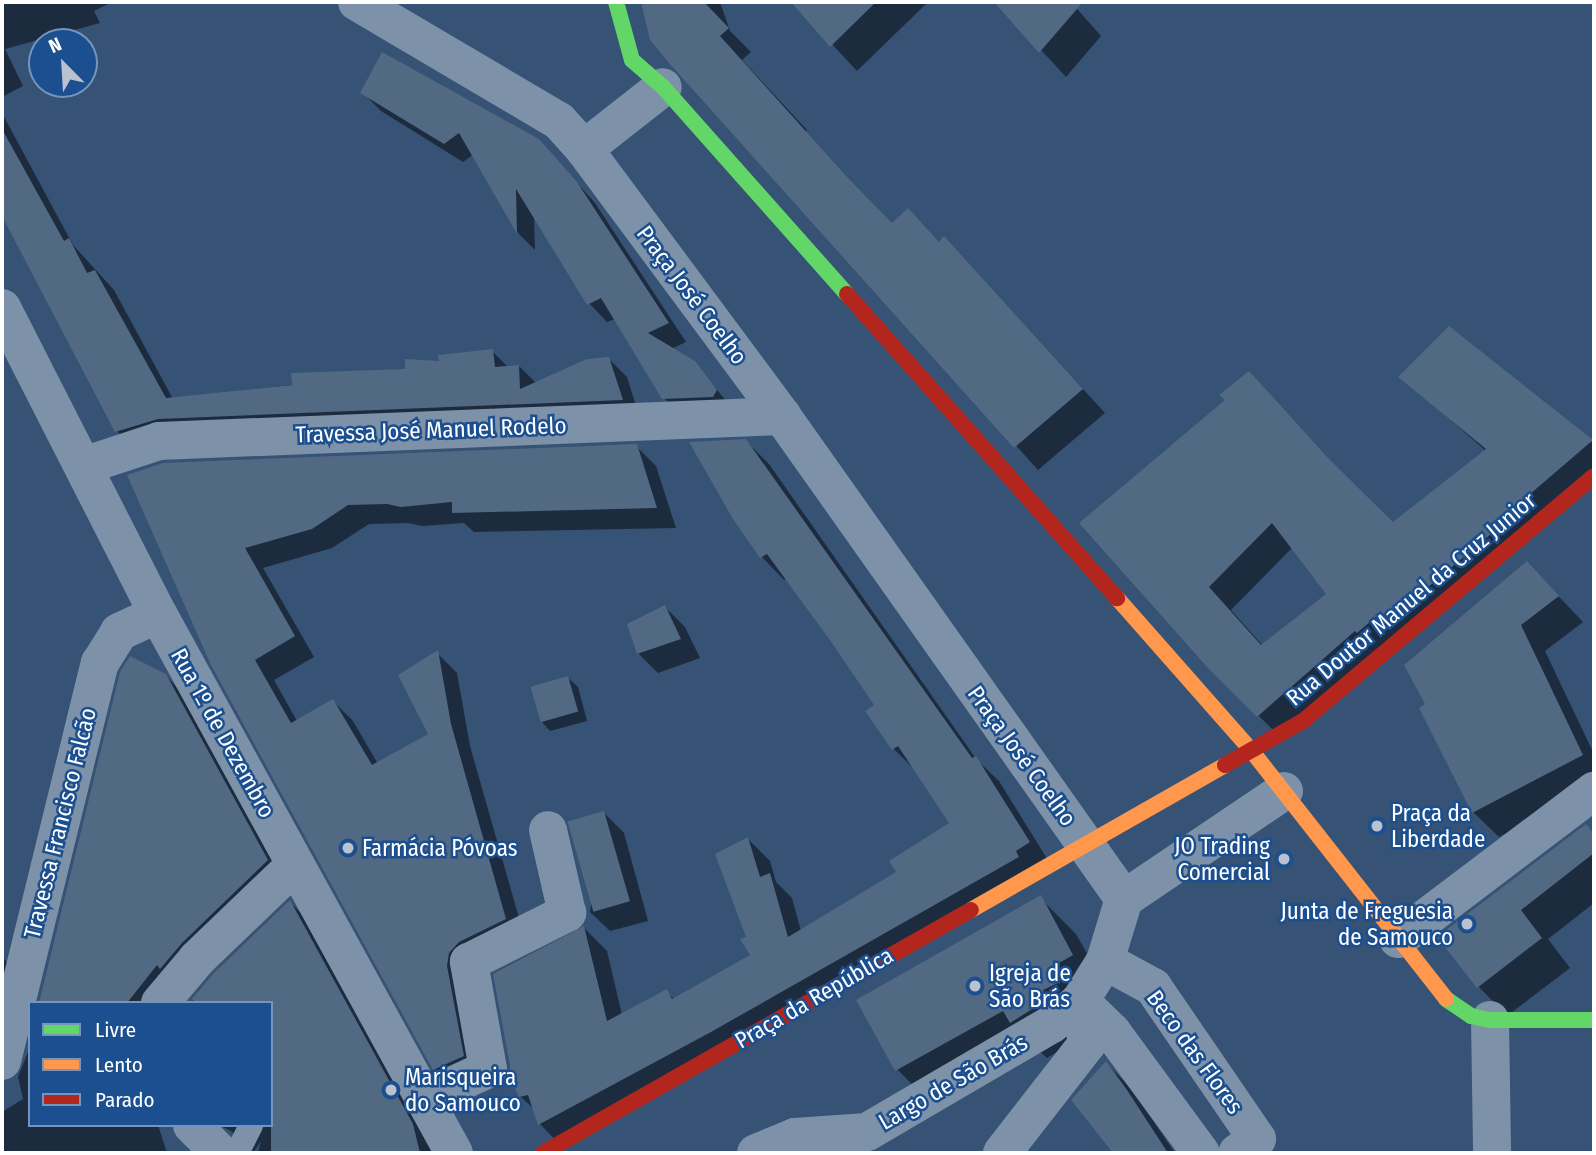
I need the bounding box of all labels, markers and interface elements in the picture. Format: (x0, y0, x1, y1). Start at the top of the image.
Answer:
north arrow (28, 28, 98, 98)
text: N (45, 32, 65, 58)
street label: Praça José Coelho (631, 220, 753, 370)
street label: Travessa José Manuel Rodelo (295, 411, 567, 449)
street label: Rua Doutor Manuel da Cruz Junior (1281, 486, 1541, 712)
street label: Rua 1º de Dezembro (165, 643, 281, 823)
street label: Praça José Coelho (962, 681, 1082, 831)
street label: Travessa Francisco Falcão (18, 705, 102, 941)
place label: Praça da Liberdade (1391, 799, 1485, 853)
marker: Praça da Liberdade (1369, 818, 1385, 834)
place label: JO Trading Comercial (1174, 832, 1270, 886)
place label: Farmácia Póvoas (362, 834, 518, 862)
marker: Farmácia Póvoas (340, 840, 356, 856)
marker: JO Trading Comercial (1276, 851, 1292, 867)
place label: Junta de Freguesia de Samouco (1281, 897, 1453, 951)
marker: Junta de Freguesia de Samouco (1459, 916, 1475, 932)
street label: Praça da República (730, 941, 898, 1055)
place label: Igreja de São Brás (989, 959, 1071, 1013)
marker: Igreja de São Brás (967, 978, 983, 994)
street label: Beco das Flores (1141, 985, 1249, 1119)
legend (28, 1001, 273, 1127)
text: Livre (95, 1017, 136, 1043)
street label: Largo de São Brás (874, 1028, 1032, 1136)
text: Lento (95, 1052, 143, 1078)
place label: Marisqueira do Samouco (405, 1063, 521, 1117)
marker: Marisqueira do Samouco (383, 1082, 399, 1098)
text: Parado (95, 1087, 154, 1113)

